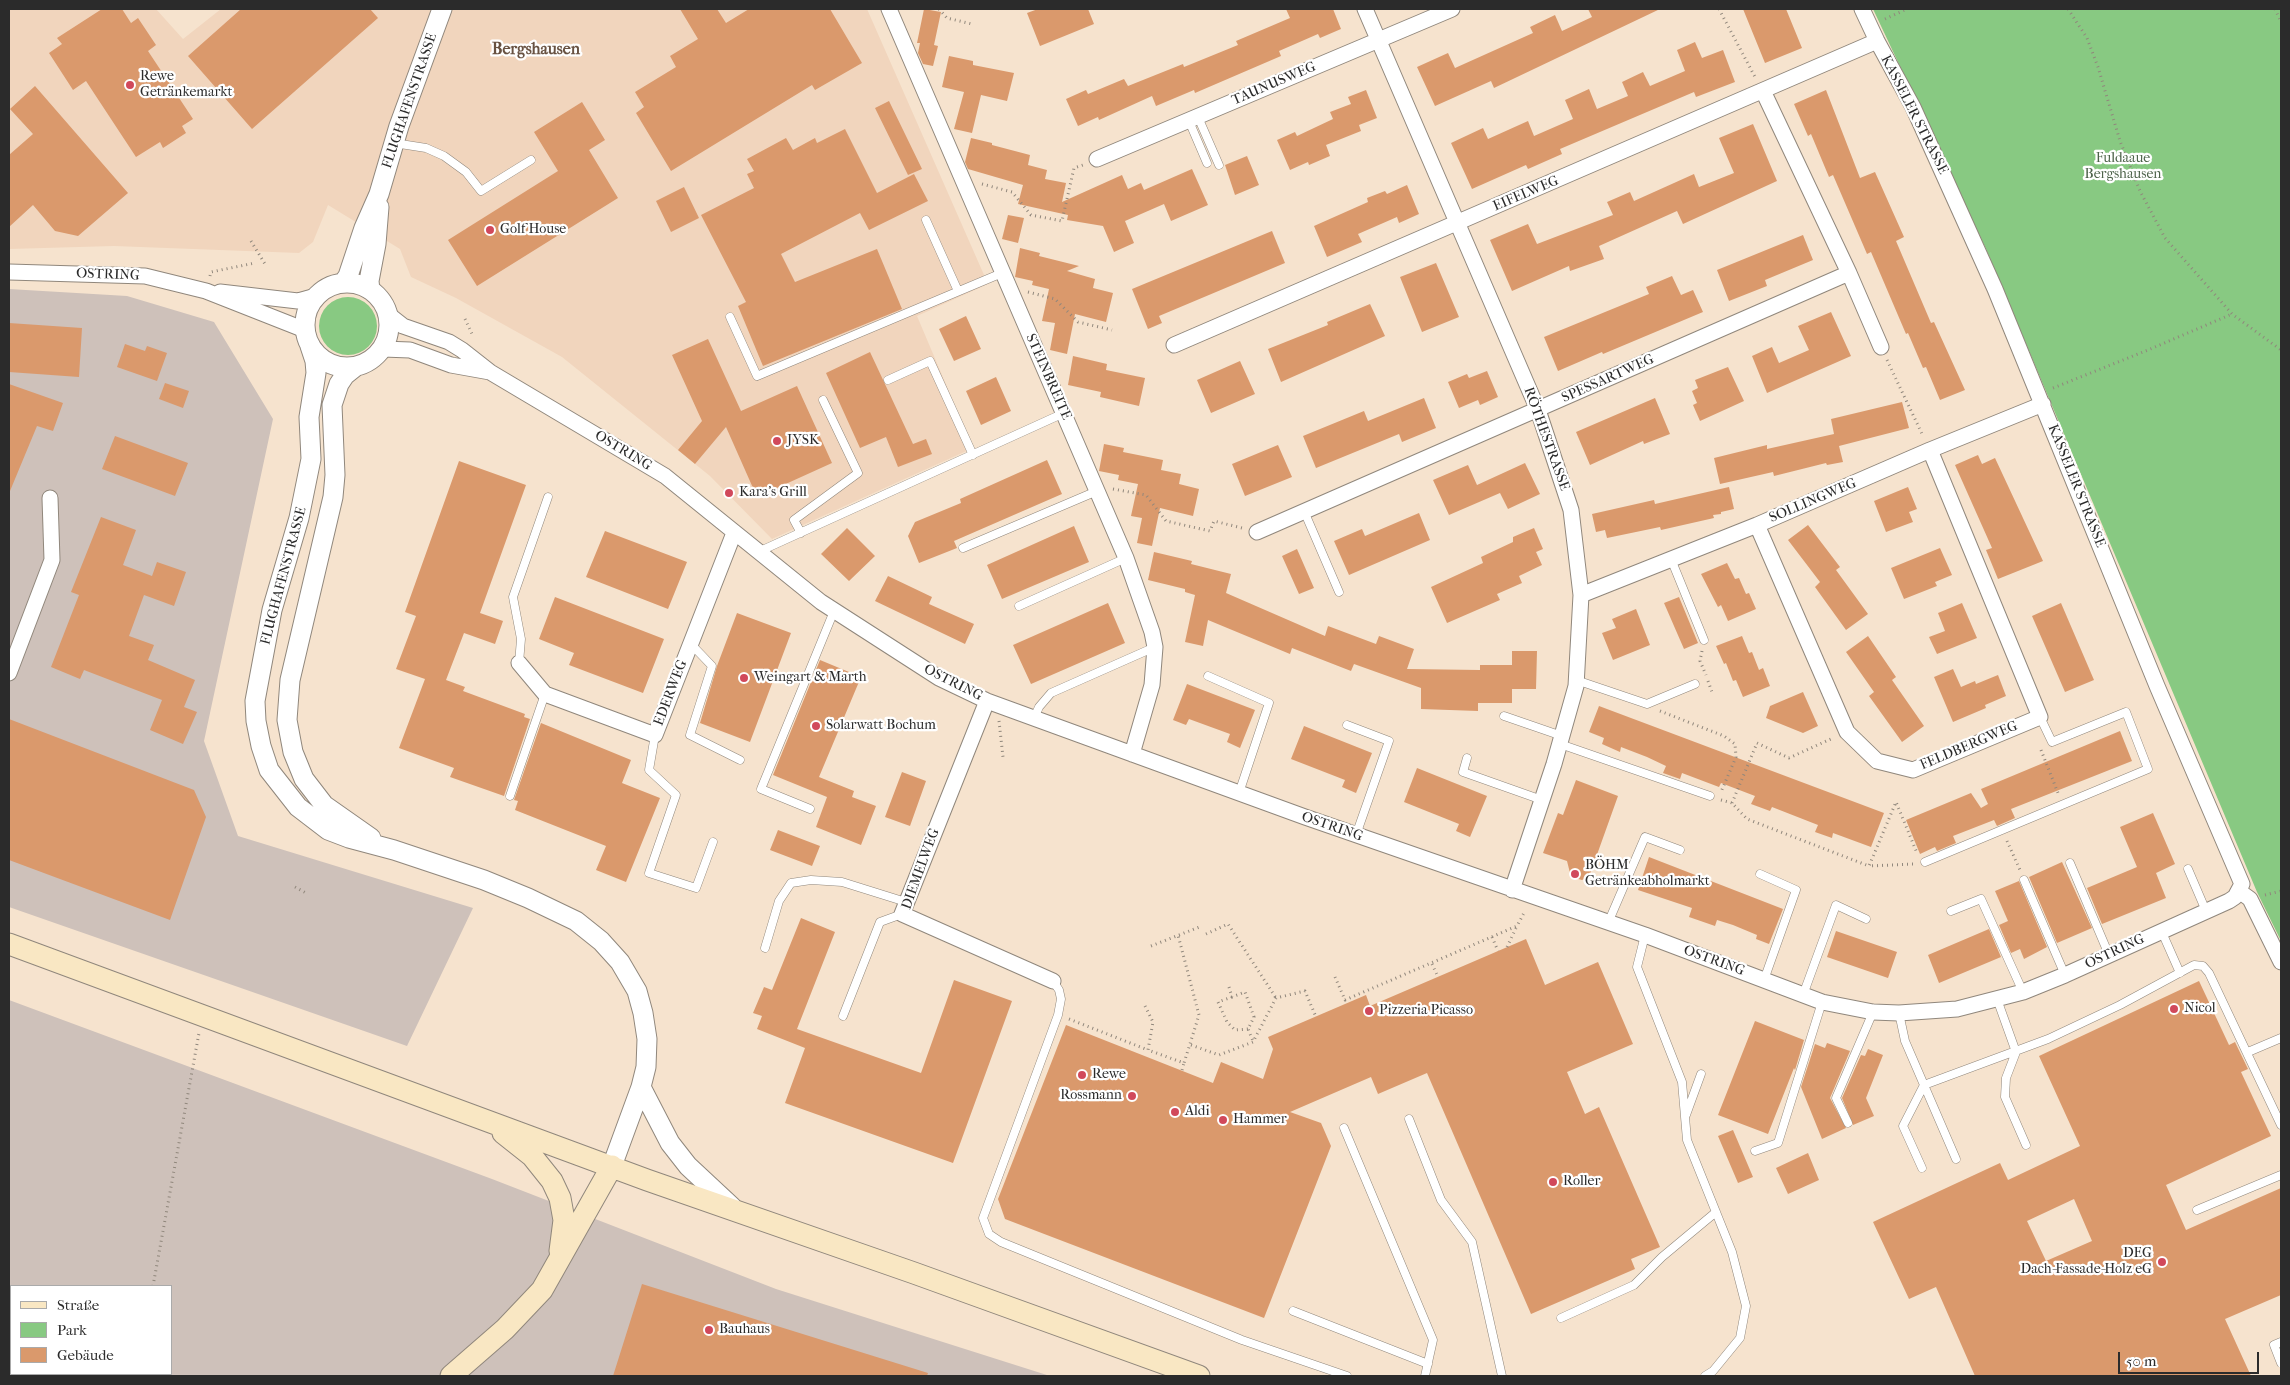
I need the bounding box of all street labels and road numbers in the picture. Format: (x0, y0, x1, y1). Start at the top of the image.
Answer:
street label: FLUGHAFENSTRASSE (379, 31, 441, 171)
street label: KASSELER STRASSE (1877, 53, 1951, 177)
street label: TAUNUSWEG (1229, 59, 1319, 109)
street label: EIFELWEG (1491, 173, 1561, 215)
street label: OSTRING (76, 265, 140, 285)
street label: STEINBREITE (1022, 331, 1074, 423)
street label: SPESSARTWEG (1559, 351, 1657, 407)
street label: RÖTHESTRASSE (1520, 385, 1572, 493)
street label: KASSELER STRASSE (2044, 422, 2108, 550)
street label: OSTRING (591, 427, 655, 475)
street label: SOLLINGWEG (1767, 475, 1859, 527)
street label: FLUGHAFENSTRASSE (258, 505, 310, 647)
street label: EDERWEG (651, 658, 691, 728)
street label: OSTRING (921, 661, 985, 705)
street label: FELDBERGWEG (1918, 718, 2020, 774)
street label: OSTRING (1299, 809, 1365, 845)
street label: DIEMELWEG (899, 826, 943, 912)
street label: OSTRING (2083, 931, 2147, 973)
street label: OSTRING (1681, 942, 1747, 980)

